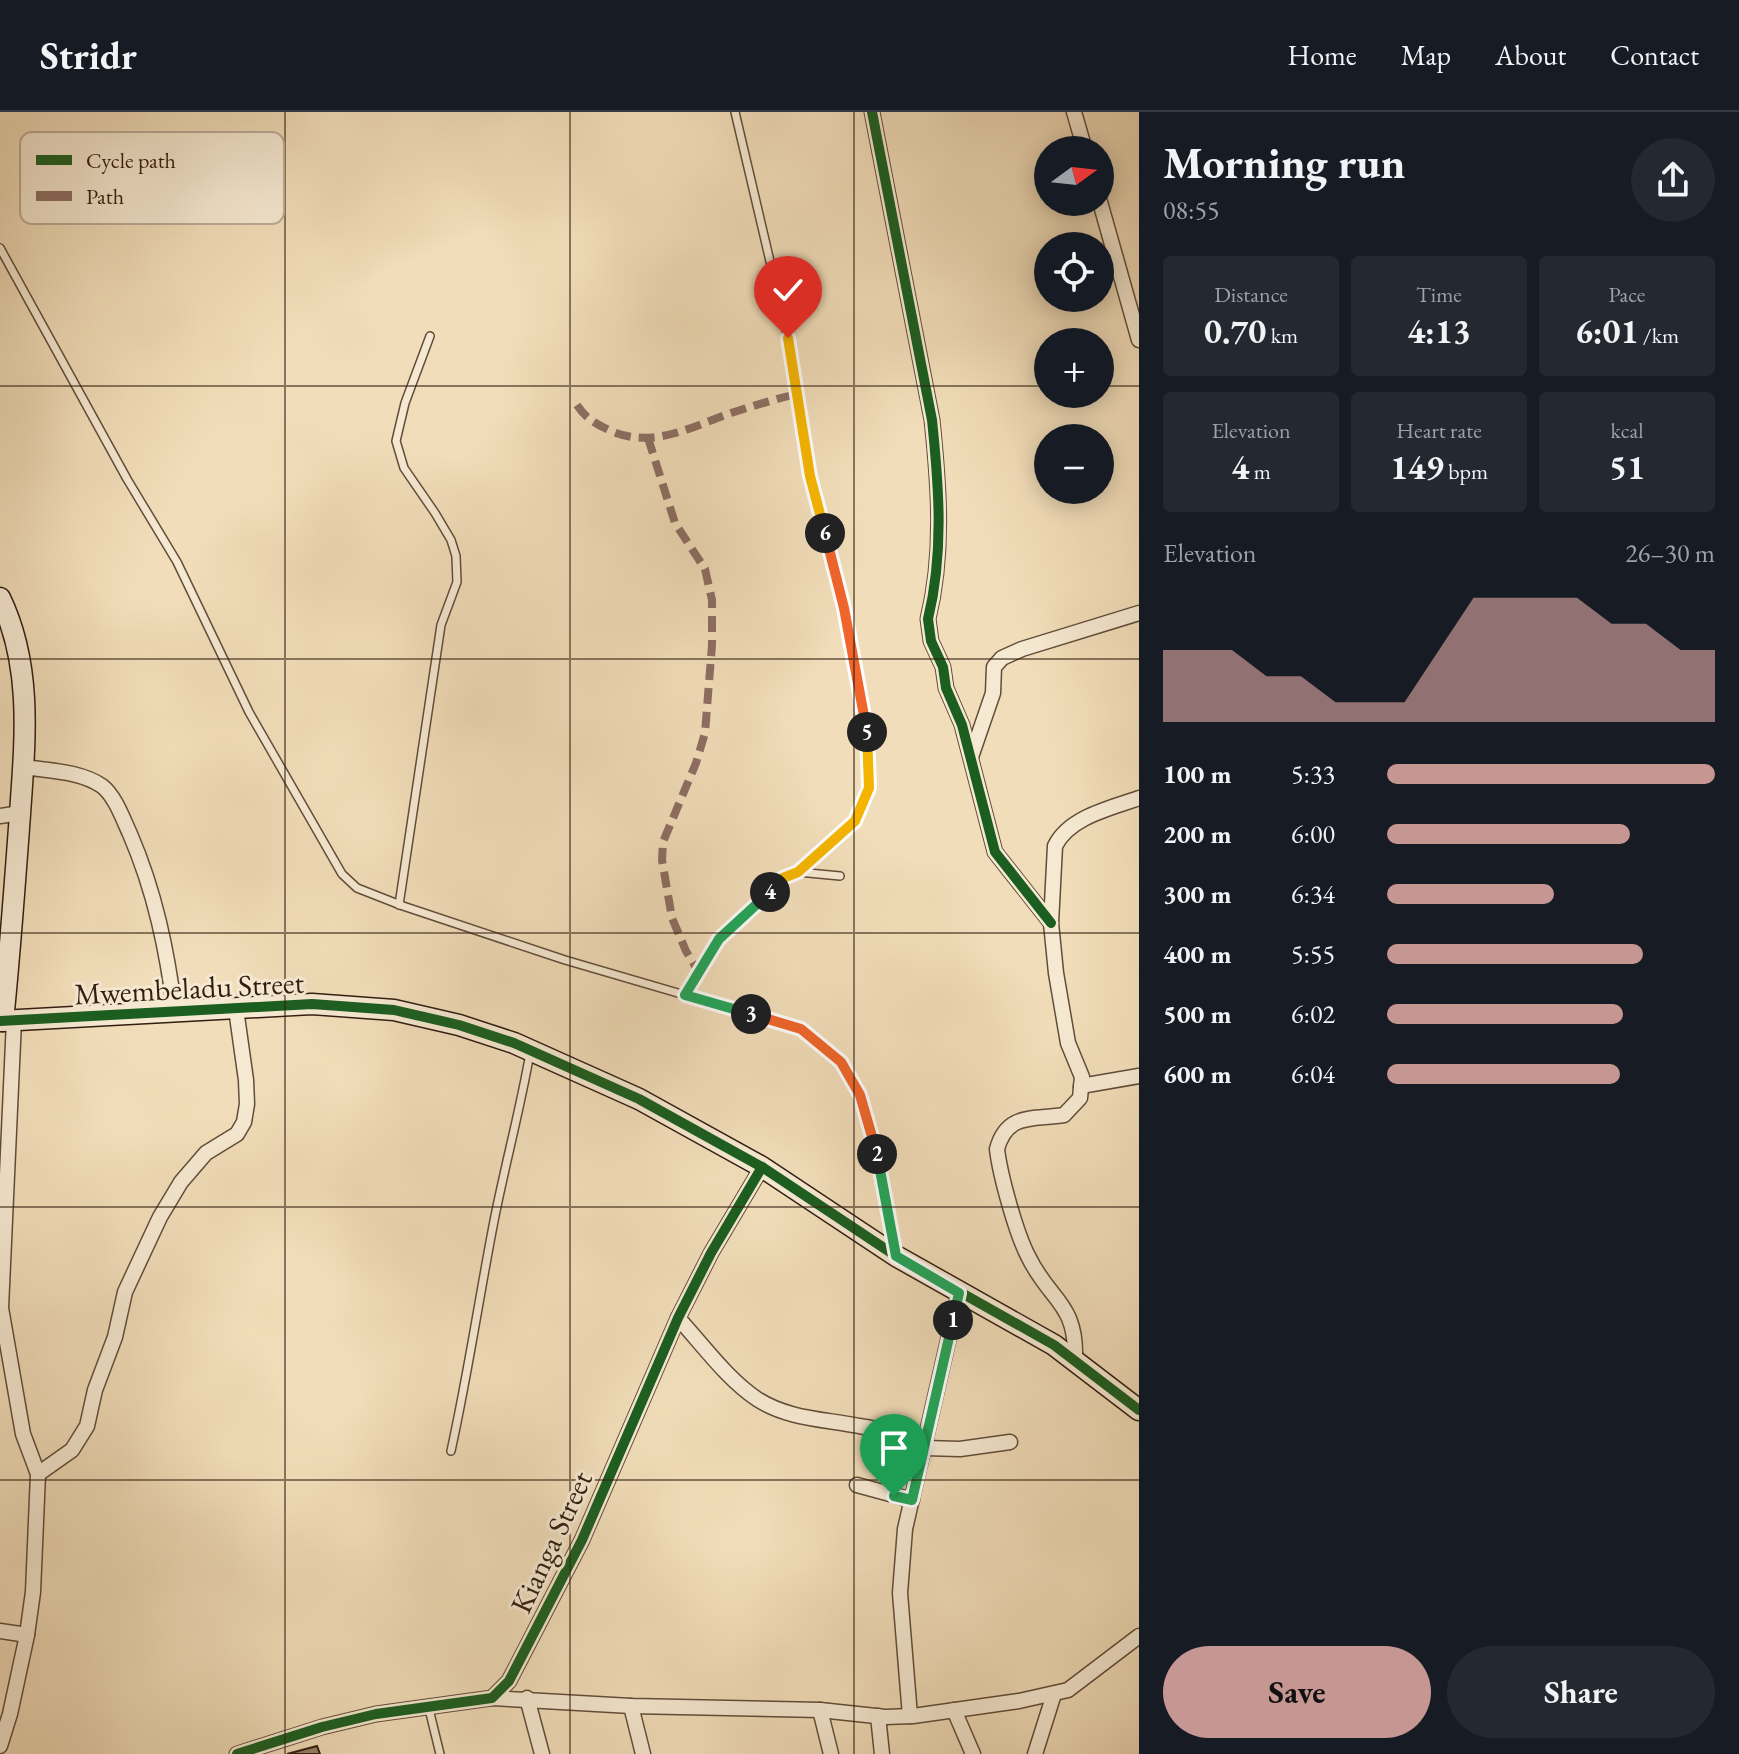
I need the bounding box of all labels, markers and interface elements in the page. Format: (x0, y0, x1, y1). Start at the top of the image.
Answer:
text: Stridr (40, 31, 137, 80)
text: Home (1287, 37, 1357, 73)
text: Map (1401, 37, 1451, 73)
text: About (1495, 37, 1566, 73)
text: Contact (1610, 37, 1699, 73)
legend (20, 132, 284, 224)
text: Morning run (1163, 134, 1405, 191)
north arrow (1034, 136, 1114, 216)
map controls (1034, 136, 1114, 504)
button: share (1631, 138, 1715, 222)
text: Cycle path (86, 146, 176, 175)
text: Path (86, 182, 124, 211)
text: 08:55 (1163, 193, 1219, 227)
button: locate (1034, 232, 1114, 312)
pin (754, 256, 822, 338)
icon: check (766, 268, 810, 312)
text: Distance (1214, 280, 1288, 309)
text: Time (1416, 280, 1462, 309)
text: Pace (1609, 280, 1645, 309)
text: 0.70 (1204, 309, 1266, 353)
text: 4:13 (1407, 309, 1471, 353)
text: 6:01 (1575, 309, 1638, 353)
text: km (1266, 321, 1298, 350)
text: /km (1638, 321, 1679, 350)
button: + (1034, 328, 1114, 408)
text: Elevation (1211, 416, 1291, 445)
text: Heart rate (1396, 416, 1482, 445)
text: kcal (1610, 416, 1644, 445)
button: − (1034, 424, 1114, 504)
text: 4 (1231, 445, 1249, 489)
text: 149 (1390, 445, 1444, 489)
text: 51 (1609, 445, 1645, 489)
text: m (1249, 457, 1271, 486)
text: bpm (1444, 457, 1488, 486)
pin: 6 (805, 513, 845, 553)
text: 6 (819, 518, 831, 547)
text: Elevation (1163, 536, 1257, 570)
text: 26–30 m (1625, 536, 1715, 570)
pin: 5 (847, 712, 887, 752)
text: 5 (861, 717, 873, 746)
text: 100 m (1163, 757, 1231, 791)
text: 5:33 (1291, 757, 1335, 791)
text: 200 m (1163, 817, 1231, 851)
text: 6:00 (1291, 817, 1335, 851)
pin: 4 (750, 872, 790, 912)
text: 4 (764, 877, 776, 906)
text: 300 m (1163, 877, 1231, 911)
text: 6:34 (1291, 877, 1335, 911)
text: 400 m (1163, 937, 1231, 971)
text: 5:55 (1291, 937, 1335, 971)
street label: Mwembeladu Street (73, 962, 305, 1013)
pin: 3 (731, 994, 771, 1034)
text: 500 m (1163, 997, 1231, 1031)
text: 6:02 (1291, 997, 1335, 1031)
text: 3 (745, 999, 757, 1028)
text: 600 m (1163, 1057, 1231, 1091)
text: 6:04 (1291, 1057, 1335, 1091)
pin: 2 (857, 1134, 897, 1174)
text: 2 (871, 1139, 883, 1168)
pin: 1 (933, 1300, 973, 1340)
text: 1 (947, 1305, 959, 1334)
pin (860, 1414, 928, 1496)
icon: arrive (872, 1426, 916, 1470)
street label: Kianga Street (501, 1464, 601, 1619)
button: Save (1163, 1646, 1431, 1738)
button: Share (1447, 1646, 1715, 1738)

